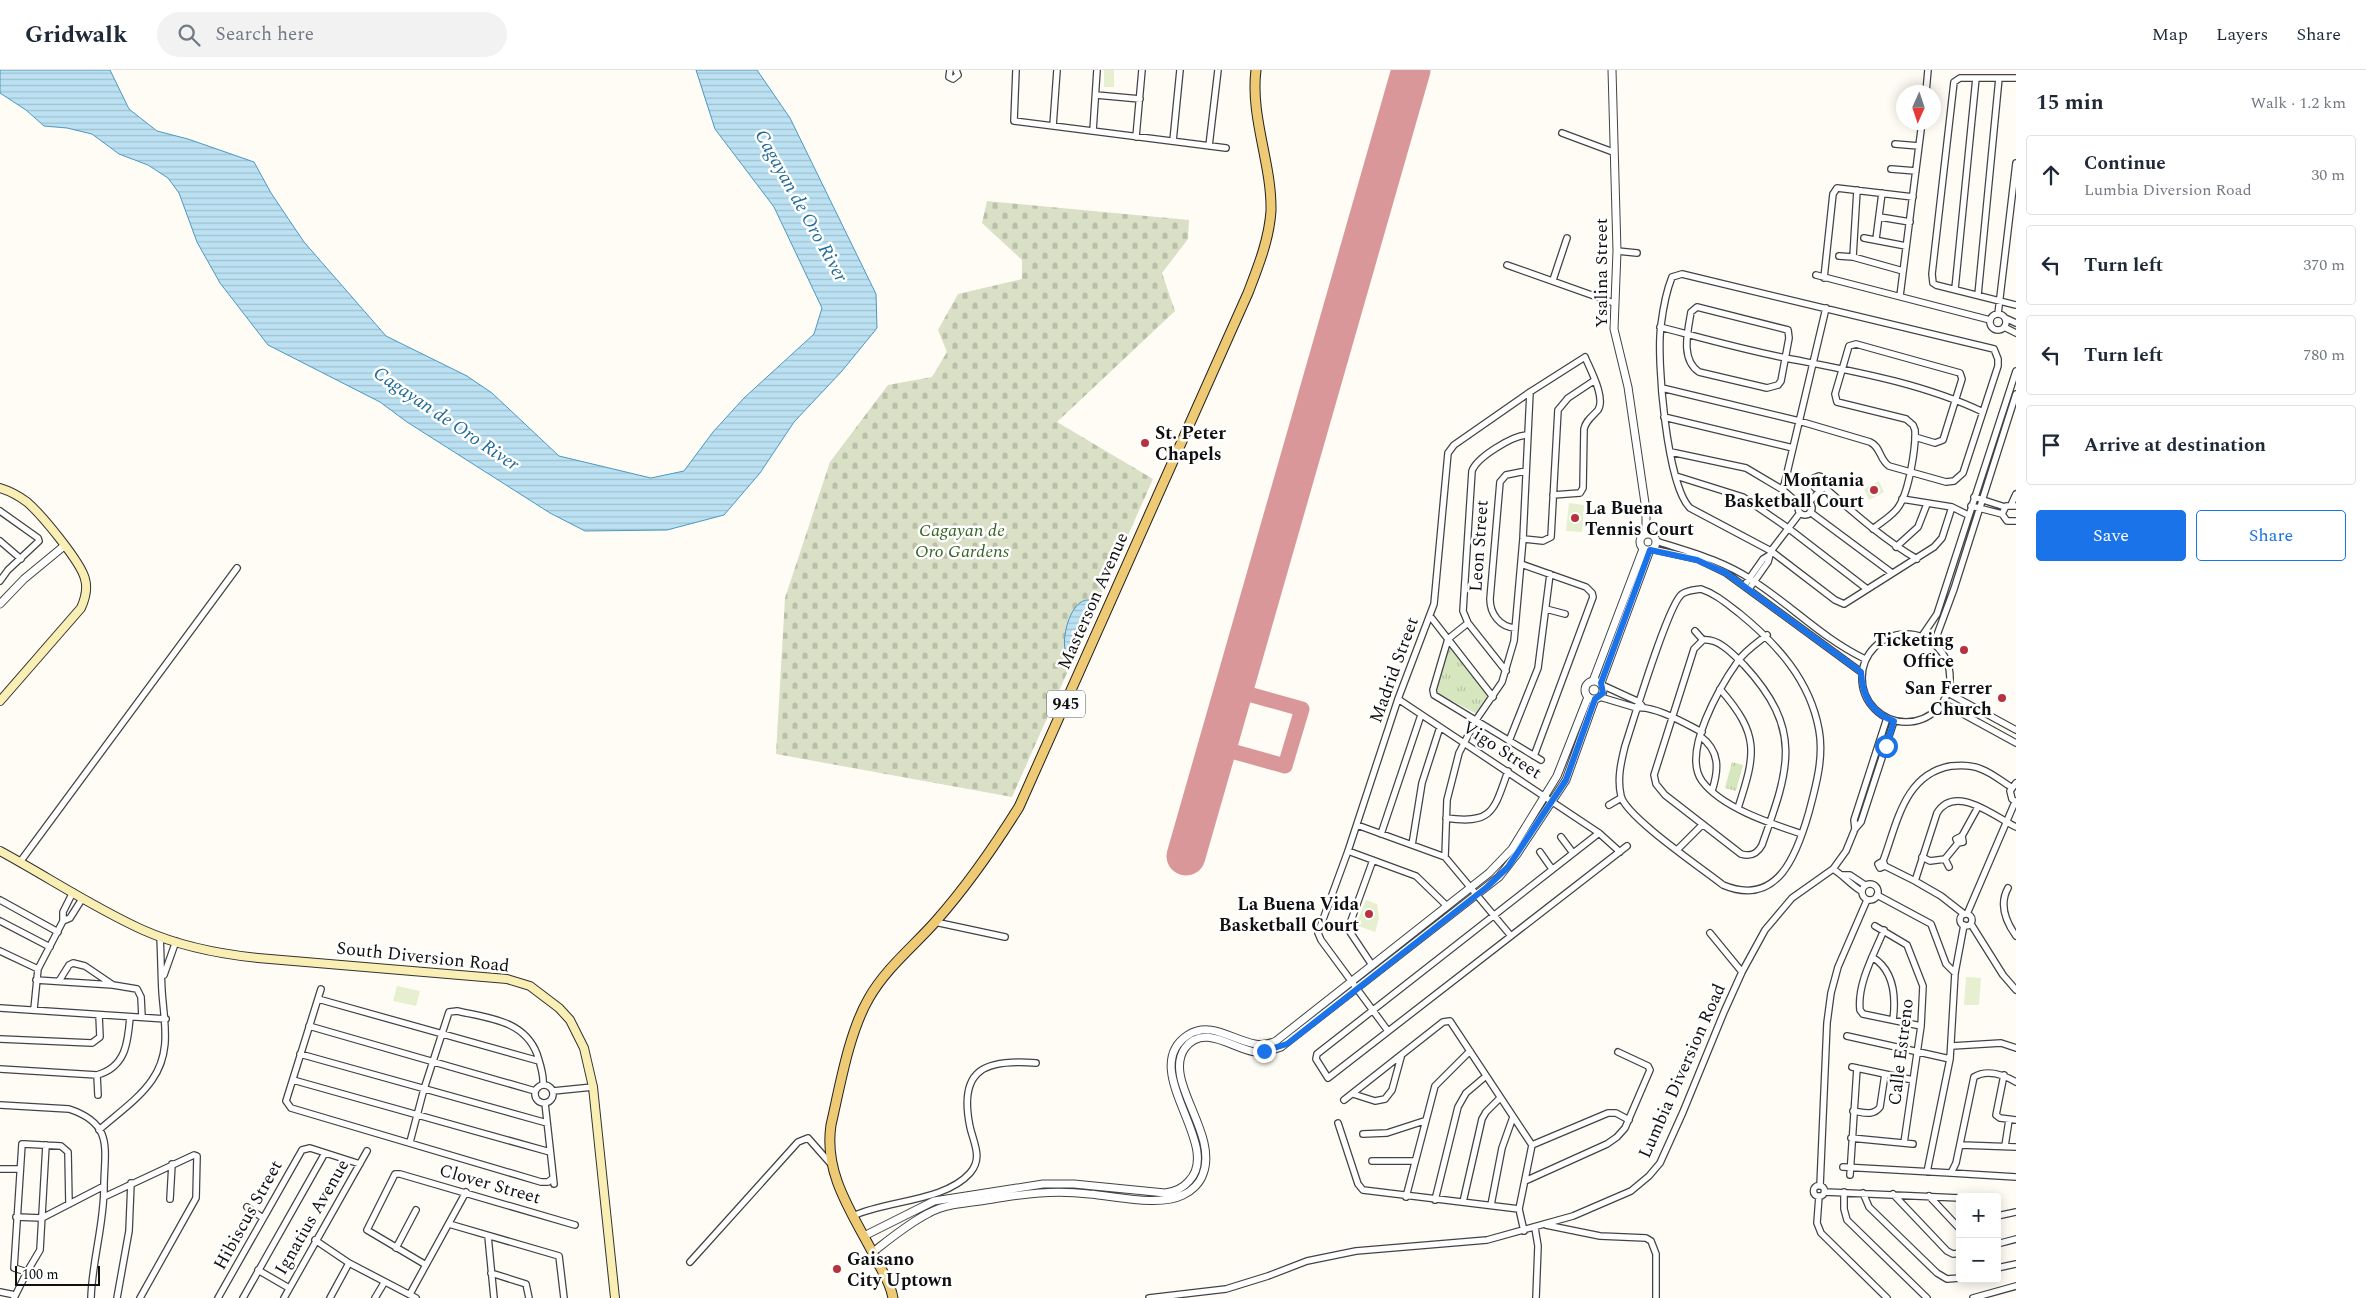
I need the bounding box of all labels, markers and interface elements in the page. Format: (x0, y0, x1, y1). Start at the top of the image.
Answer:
search box (157, 12, 507, 57)
text: Gridwalk (25, 17, 127, 53)
text: Search here (215, 20, 314, 49)
icon: search (175, 21, 203, 49)
text: Map (2152, 21, 2188, 48)
text: Layers (2216, 21, 2268, 48)
text: Share (2296, 21, 2341, 48)
north arrow (1896, 85, 1941, 130)
text: 15 min (2036, 87, 2104, 119)
text: Walk · 1.2 km (2251, 91, 2346, 115)
water label: Cagayan de Oro River (747, 124, 855, 288)
text: Continue (2084, 149, 2166, 178)
icon: ahead (2037, 161, 2065, 189)
text: 30 m (2311, 163, 2345, 187)
text: Lumbia Diversion Road (2084, 178, 2252, 202)
street label: Ysalina Street (1588, 218, 1615, 328)
icon: left (2037, 251, 2065, 279)
text: Turn left (2084, 251, 2163, 280)
text: 370 m (2303, 253, 2345, 277)
icon: left (2037, 341, 2065, 369)
text: Turn left (2084, 341, 2163, 370)
text: 780 m (2303, 343, 2345, 367)
water label: Cagayan de Oro River (367, 359, 525, 479)
place label: St. Peter Chapels (1155, 420, 1226, 468)
icon: arrive (2037, 431, 2065, 459)
text: Arrive at destination (2084, 431, 2266, 460)
marker: St. Peter Chapels (1139, 437, 1151, 449)
place label: Montania Basketball Court (1724, 467, 1865, 515)
marker: Montania Basketball Court (1868, 484, 1880, 496)
place label: La Buena Tennis Court (1585, 495, 1694, 543)
street label: Leon Street (1462, 499, 1496, 593)
button: Save (2036, 510, 2186, 561)
button: Share (2196, 510, 2346, 561)
marker: La Buena Tennis Court (1569, 512, 1581, 524)
park label: Cagayan de Oro Gardens (915, 517, 1010, 565)
street label: Masterson Avenue (1051, 528, 1135, 674)
street label: Madrid Street (1362, 613, 1426, 727)
place label: Ticketing Office (1874, 627, 1954, 675)
marker: Ticketing Office (1958, 644, 1970, 656)
place label: San Ferrer Church (1905, 675, 1992, 723)
road number: 945 (1047, 690, 1085, 718)
marker: San Ferrer Church (1996, 692, 2008, 704)
street label: Vigo Street (1457, 714, 1547, 786)
route start (1875, 735, 1898, 758)
place label: La Buena Vida Basketball Court (1219, 891, 1360, 939)
marker: La Buena Vida Basketball Court (1363, 908, 1375, 920)
street label: South Diversion Road (335, 934, 511, 980)
street label: Lumbia Diversion Road (1631, 979, 1733, 1163)
street label: Calle Estreno (1881, 997, 1921, 1107)
route end (1253, 1040, 1276, 1063)
street label: Ignatius Avenue (268, 1154, 356, 1280)
street label: Hibiscus Street (207, 1155, 289, 1275)
street label: Clover Street (436, 1157, 544, 1211)
map controls (1956, 1193, 2001, 1283)
button: + (1956, 1193, 2001, 1238)
button: − (1956, 1238, 2001, 1283)
place label: Gaisano City Uptown (847, 1246, 952, 1294)
scale bar (15, 1263, 100, 1286)
marker: Gaisano City Uptown (831, 1263, 843, 1275)
text: 100 m (22, 1264, 59, 1285)

